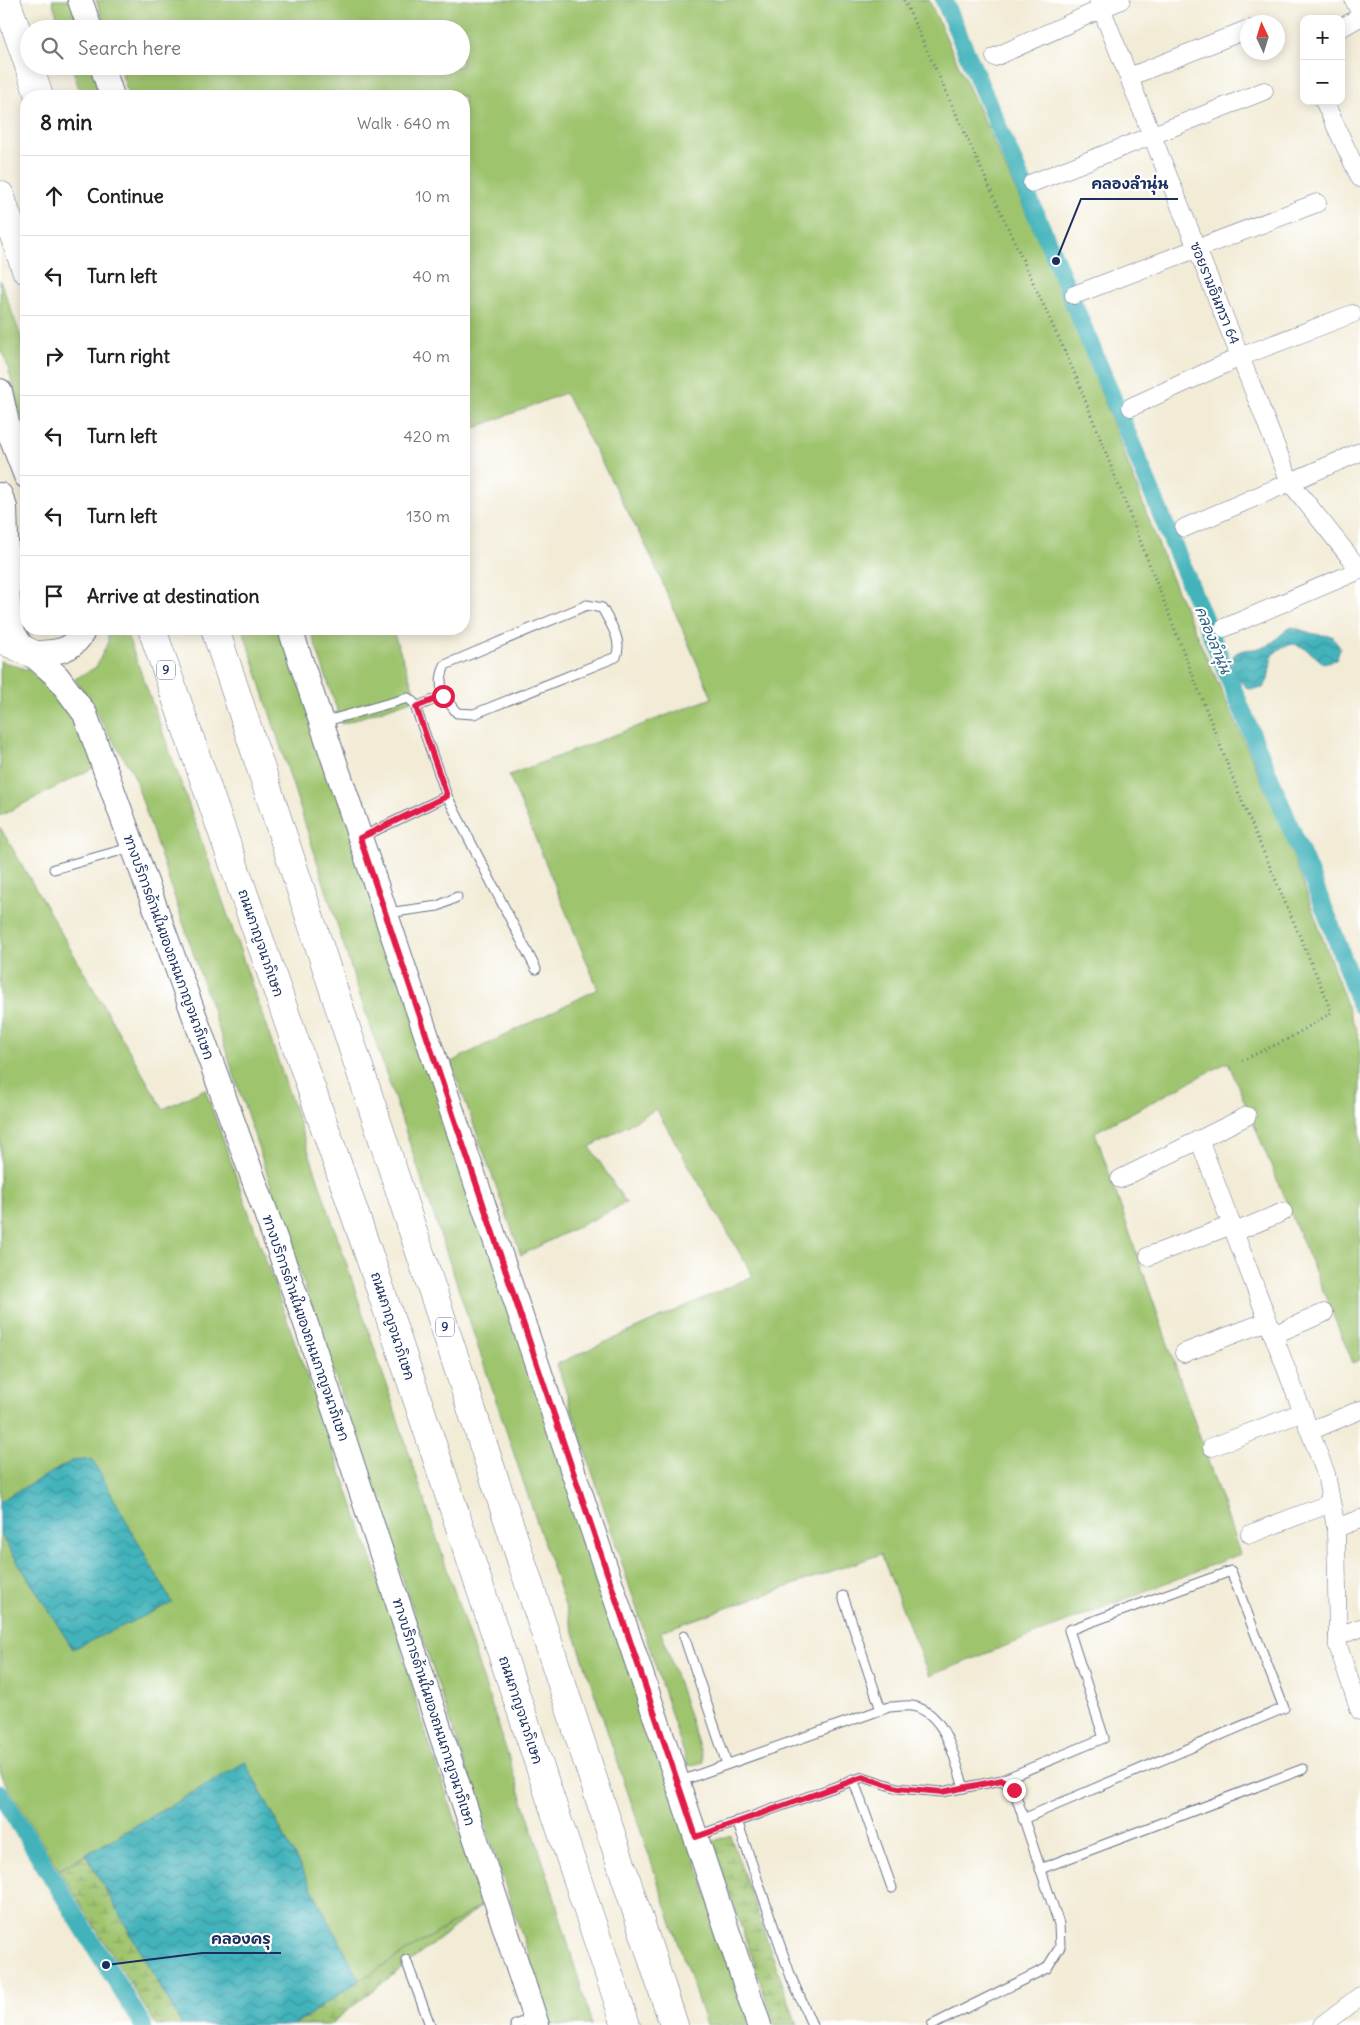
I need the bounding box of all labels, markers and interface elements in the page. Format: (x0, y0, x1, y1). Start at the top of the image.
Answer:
north arrow (1240, 15, 1285, 60)
map controls (1300, 15, 1345, 105)
button: + (1300, 15, 1345, 60)
search box (20, 20, 470, 75)
icon: search (38, 34, 66, 62)
text: Search here (78, 36, 181, 60)
button: − (1300, 60, 1345, 105)
text: 8 min (40, 109, 92, 136)
text: Walk · 640 m (357, 113, 450, 133)
callout: คลองลำนุ่น (1081, 169, 1178, 199)
text: คลองลำนุ่น (1091, 174, 1169, 195)
icon: ahead (40, 182, 68, 210)
text: Continue (87, 184, 164, 208)
text: 10 m (415, 186, 450, 206)
street label: ซอยรามอินทรา 64 (1186, 239, 1244, 347)
icon: left (40, 262, 68, 290)
text: Turn left (87, 264, 157, 288)
text: 40 m (412, 266, 450, 286)
icon: right (40, 342, 68, 370)
text: Turn right (87, 344, 170, 368)
text: 40 m (412, 346, 450, 366)
icon: left (40, 422, 68, 450)
text: Turn left (87, 424, 157, 448)
text: 420 m (404, 426, 450, 446)
icon: left (40, 502, 68, 530)
text: Turn left (87, 504, 157, 528)
text: 130 m (406, 506, 450, 526)
icon: arrive (40, 582, 68, 610)
text: Arrive at destination (87, 584, 260, 608)
water label: คลองลำนุ่น (1190, 603, 1236, 678)
road number: 9 (157, 660, 175, 680)
route start (432, 685, 455, 708)
street label: ทางบริการด้านในของถนนกาญจนาภิเษก (120, 832, 218, 1062)
street label: ถนนกาญจนาภิเษก (234, 887, 288, 999)
street label: ทางบริการด้านในของถนนกาญจนาภิเษก (259, 1212, 353, 1444)
street label: ถนนกาญจนาภิเษก (367, 1270, 419, 1382)
road number: 9 (436, 1318, 454, 1336)
street label: ทางบริการด้านในของถนนกาญจนาภิเษก (389, 1596, 479, 1828)
street label: ถนนกาญจนาภิเษก (495, 1654, 547, 1766)
route end (1003, 1779, 1026, 1802)
callout: คลองครุ (202, 1923, 281, 1953)
text: คลองครุ (211, 1929, 271, 1950)

